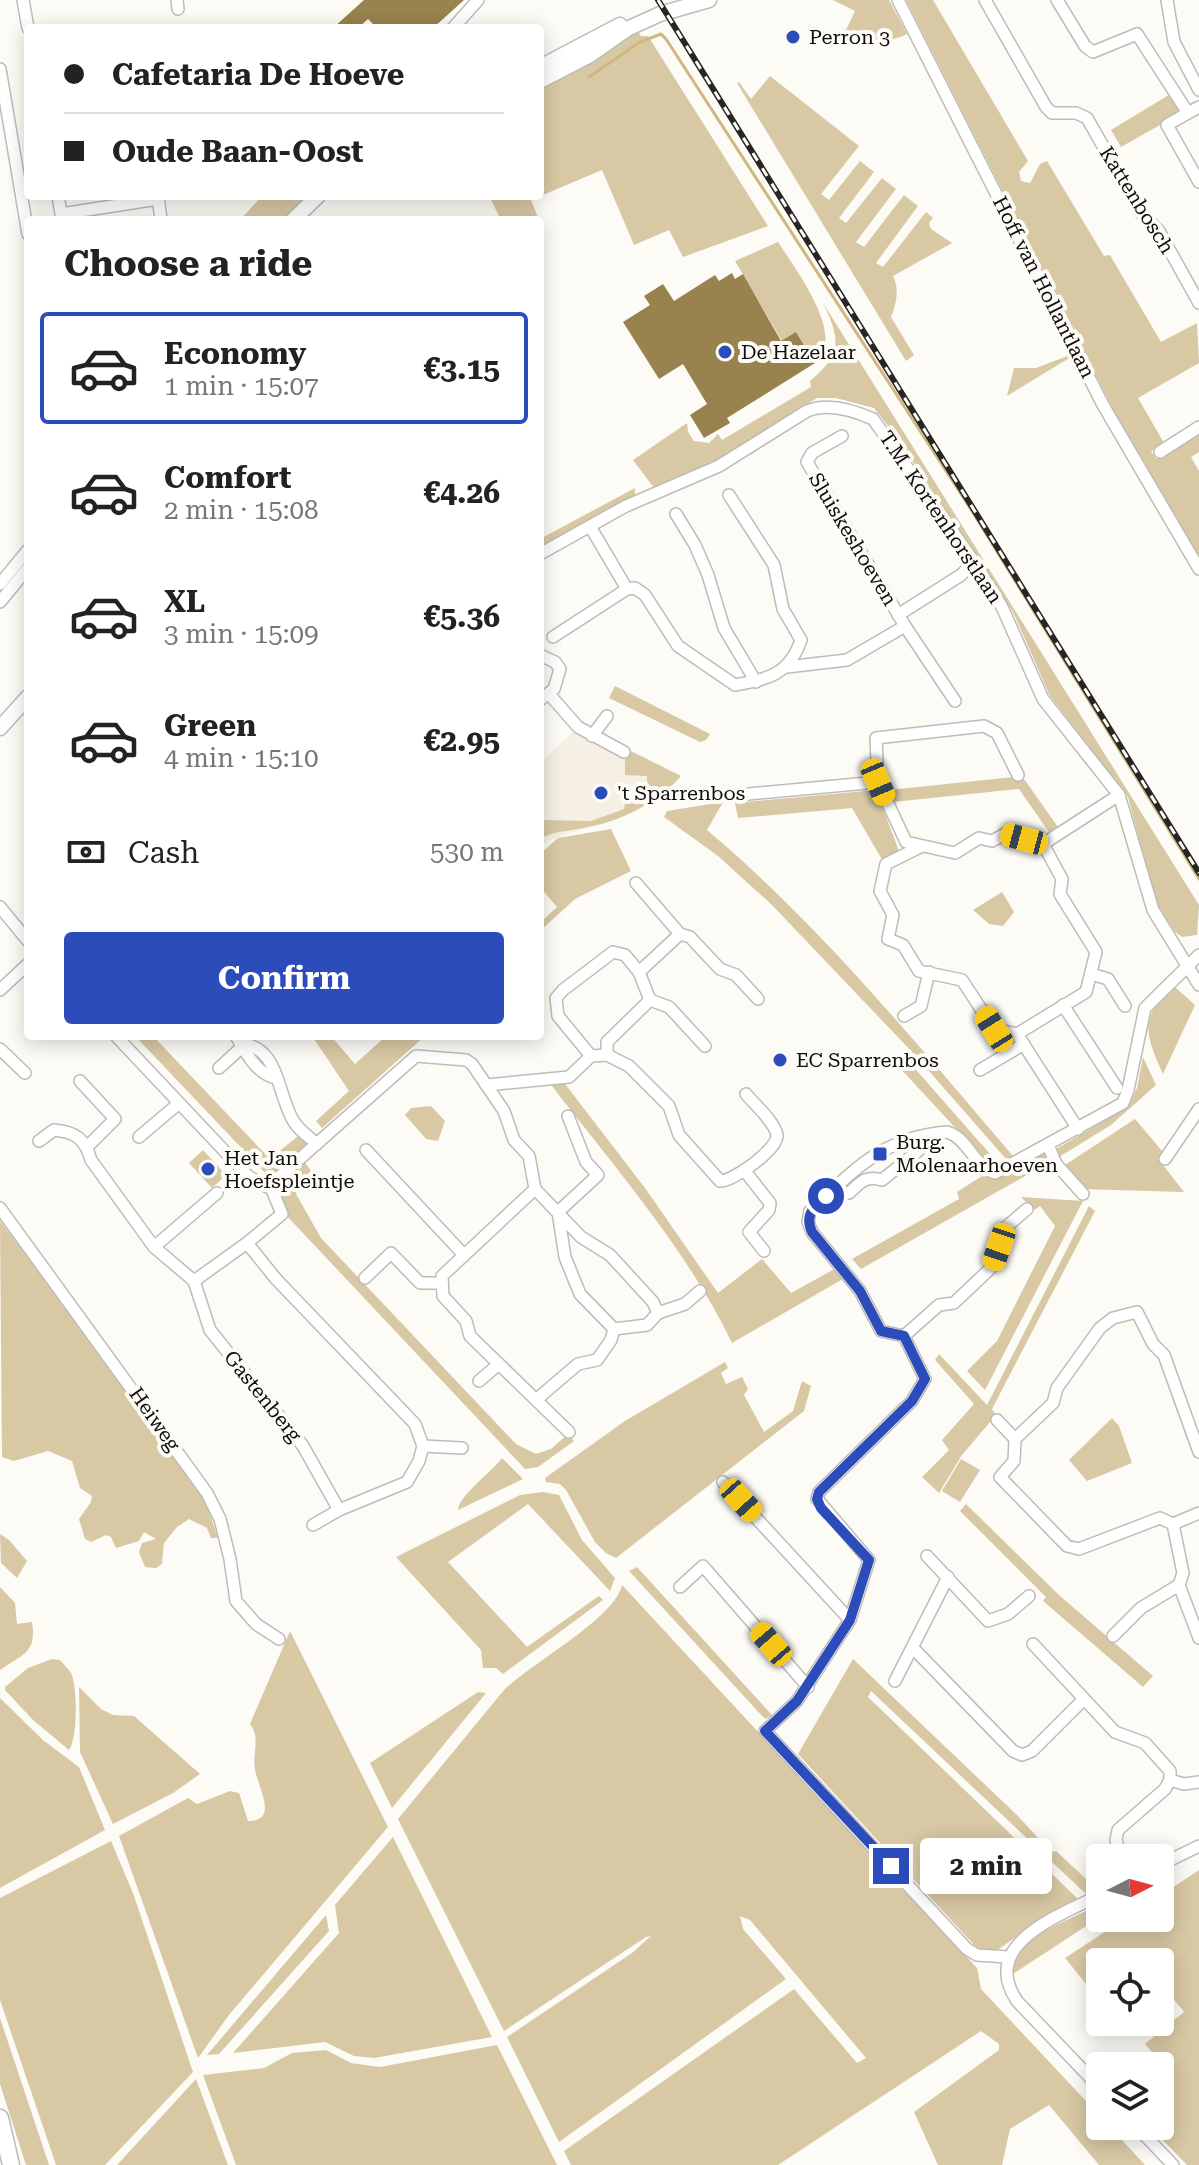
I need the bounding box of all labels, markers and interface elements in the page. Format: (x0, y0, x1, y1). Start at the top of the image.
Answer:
place label: Perron 3 (809, 25, 890, 49)
marker: Perron 3 (784, 28, 802, 46)
text: Cafetaria De Hoeve (112, 57, 404, 92)
text: Oude Baan-Oost (112, 134, 363, 169)
street label: Kattenbosch (1094, 142, 1180, 258)
street label: Hoff van Hollantlaan (988, 192, 1100, 382)
text: Choose a ride (64, 243, 312, 285)
icon: car (68, 332, 140, 404)
text: Economy (164, 336, 306, 371)
place label: De Hazelaar (741, 340, 856, 364)
marker: De Hazelaar (716, 343, 734, 361)
text: €3.15 (423, 351, 500, 386)
text: 1 min · 15:07 (164, 371, 319, 401)
street label: T.M. Kortenhorstlaan (874, 426, 1008, 608)
icon: car (68, 456, 140, 528)
text: Comfort (164, 460, 291, 495)
street label: Sluiskeshoeven (804, 468, 902, 610)
text: €4.26 (423, 475, 500, 510)
text: 2 min · 15:08 (164, 495, 319, 525)
icon: car (68, 580, 140, 652)
text: XL (164, 584, 205, 619)
text: €5.36 (423, 599, 500, 634)
text: 3 min · 15:09 (164, 619, 319, 649)
icon: car (68, 704, 140, 776)
text: Green (164, 708, 256, 743)
text: €2.95 (423, 723, 500, 758)
text: 4 min · 15:10 (164, 743, 319, 773)
car (858, 755, 898, 809)
place label: 't Sparrenbos (617, 781, 745, 805)
marker: 't Sparrenbos (592, 784, 610, 802)
car (998, 821, 1050, 857)
icon: cash (64, 830, 108, 874)
text: Cash (128, 835, 199, 870)
text: 530 m (430, 837, 504, 867)
button: Confirm (64, 932, 504, 1024)
car (971, 1002, 1017, 1056)
place label: EC Sparrenbos (796, 1048, 939, 1072)
marker: EC Sparrenbos (771, 1051, 789, 1069)
place label: Burg. Molenaarhoeven (896, 1130, 1058, 1177)
marker: Burg. Molenaarhoeven (871, 1145, 889, 1163)
place label: Het Jan Hoefspleintje (224, 1146, 355, 1193)
marker: Het Jan Hoefspleintje (199, 1160, 217, 1178)
route start (808, 1178, 844, 1214)
car (980, 1220, 1018, 1274)
street label: Gastenberg (219, 1346, 307, 1447)
street label: Heiweg (124, 1383, 186, 1456)
car (716, 1474, 766, 1526)
car (746, 1618, 796, 1670)
callout: 2 min (919, 1838, 1051, 1894)
north arrow (1086, 1844, 1174, 1932)
map controls (1086, 1844, 1174, 2140)
route end (873, 1848, 909, 1884)
text: 2 min (950, 1851, 1022, 1881)
button: locate (1086, 1948, 1174, 2036)
button: layers (1086, 2052, 1174, 2140)

